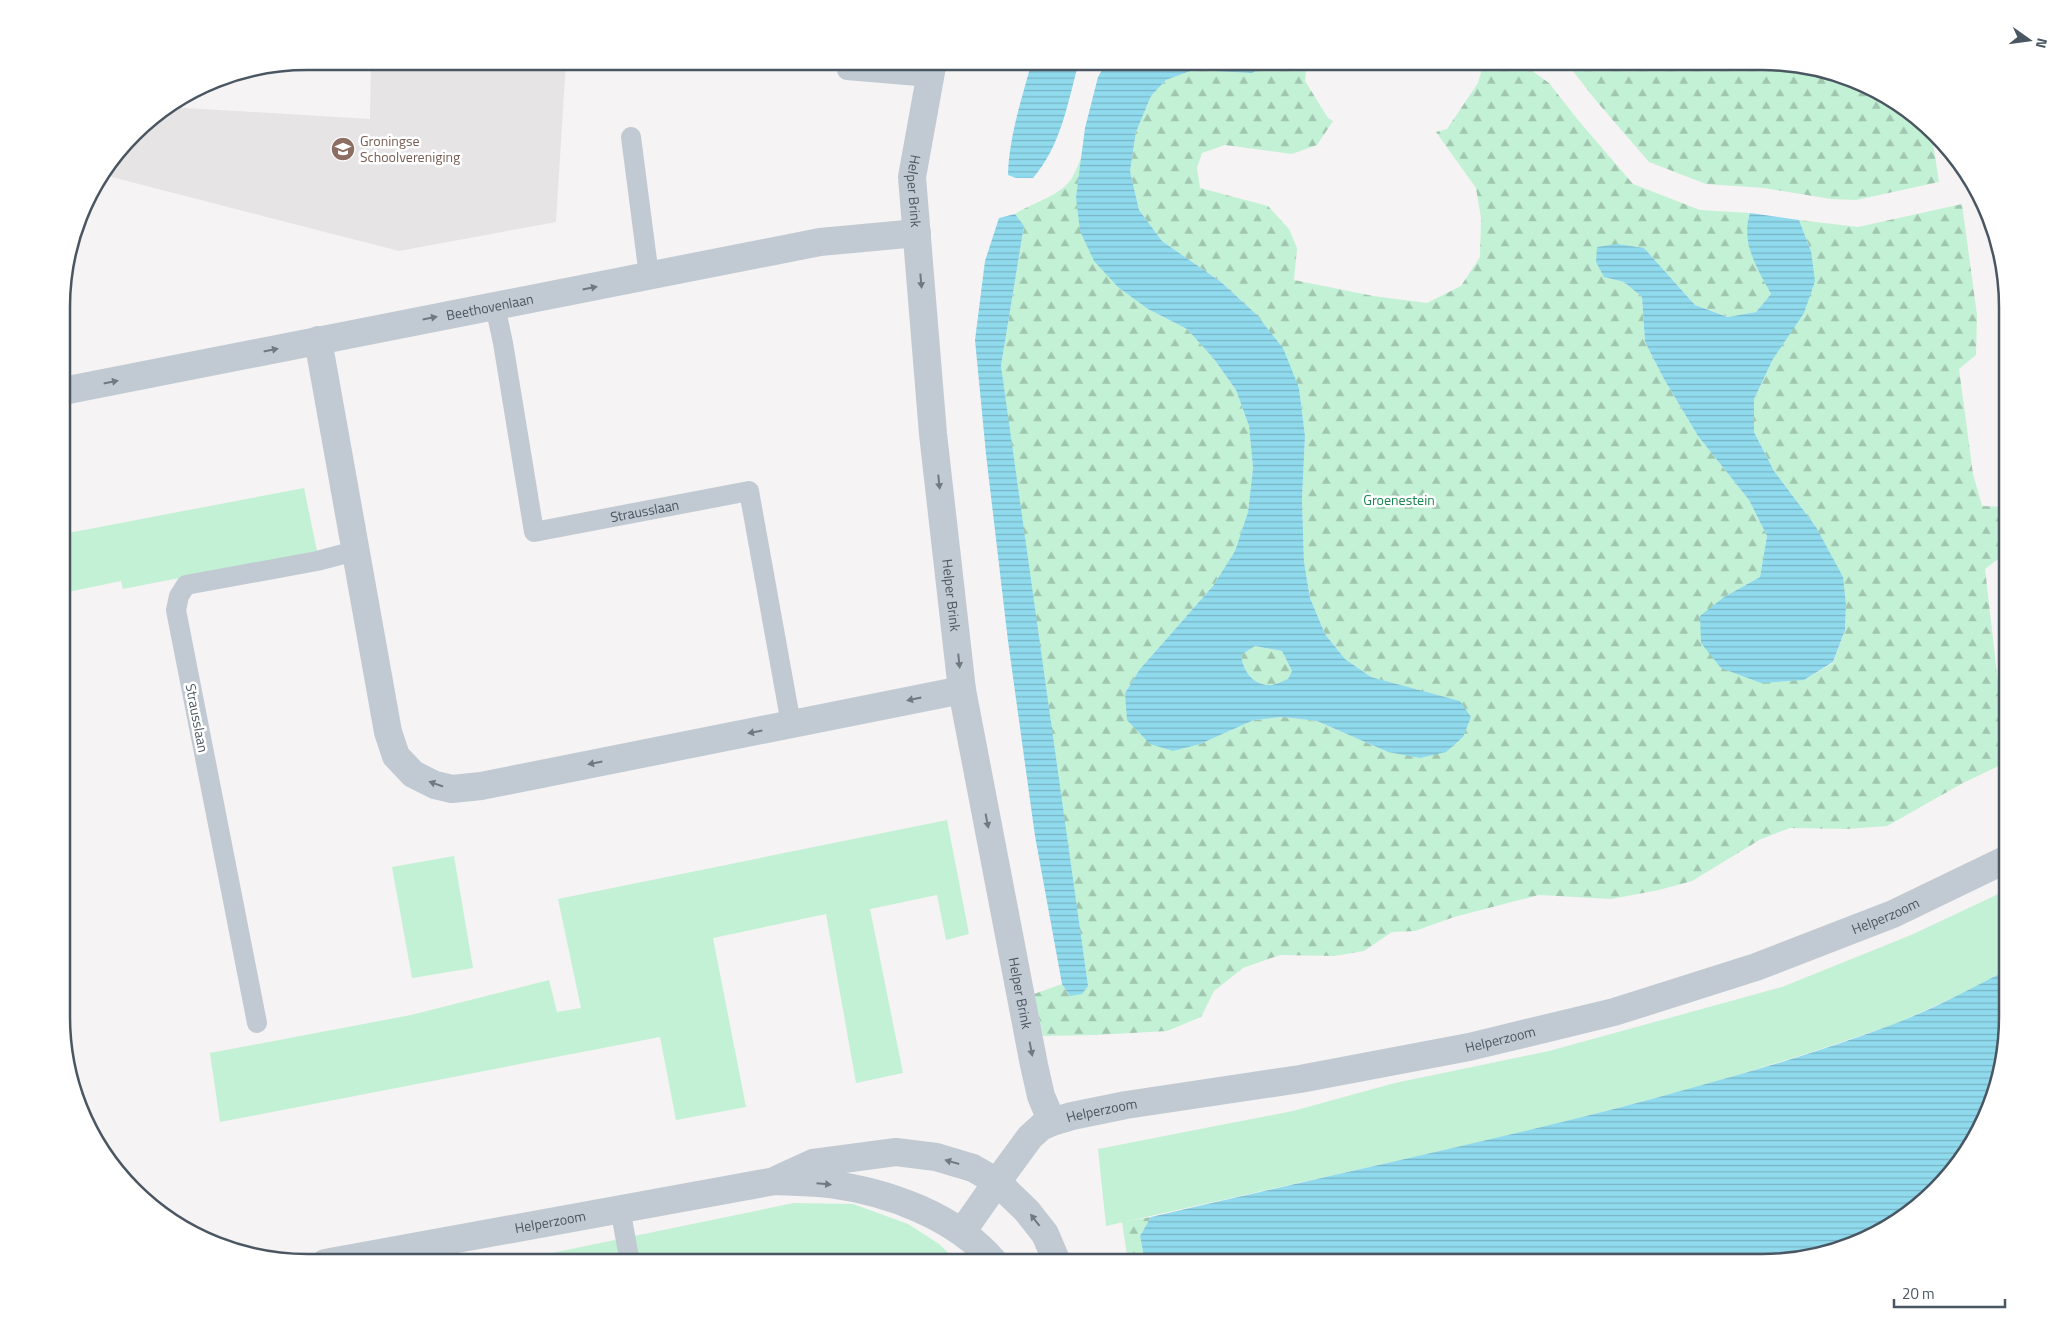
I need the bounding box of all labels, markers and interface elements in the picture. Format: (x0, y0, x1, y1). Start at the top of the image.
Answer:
north arrow (2004, 15, 2054, 65)
text: N (2031, 36, 2053, 51)
place label: Groningse Schoolvereniging (360, 130, 460, 167)
school or university icon: Groningse Schoolvereniging (330, 136, 356, 162)
street label: Helper Brink (902, 153, 927, 229)
one-way arrow (917, 274, 925, 290)
one-way arrow (582, 283, 598, 291)
street label: Beethovenlaan (444, 288, 535, 325)
one-way arrow (422, 314, 438, 322)
one-way arrow (263, 346, 278, 354)
one-way arrow (104, 377, 120, 385)
one-way arrow (935, 474, 943, 490)
park label: Groenestein (1363, 489, 1435, 510)
street label: Strausslaan (608, 494, 681, 527)
street label: Helper Brink (937, 558, 966, 633)
one-way arrow (955, 653, 963, 669)
street label: Strausslaan (181, 682, 214, 754)
one-way arrow (906, 696, 922, 704)
one-way arrow (746, 728, 762, 736)
one-way arrow (587, 760, 603, 768)
one-way arrow (428, 780, 443, 788)
one-way arrow (983, 813, 991, 828)
street label: Helperzoom (1848, 892, 1923, 939)
street label: Helper Brink (1003, 955, 1038, 1031)
street label: Helperzoom (1463, 1020, 1538, 1058)
one-way arrow (1027, 1042, 1035, 1057)
street label: Helperzoom (1063, 1092, 1139, 1127)
one-way arrow (945, 1157, 960, 1165)
one-way arrow (816, 1180, 832, 1188)
street label: Helperzoom (513, 1205, 587, 1238)
one-way arrow (1029, 1214, 1040, 1227)
scale bar (1894, 1276, 2005, 1308)
text: 20 m (1902, 1282, 1935, 1305)

